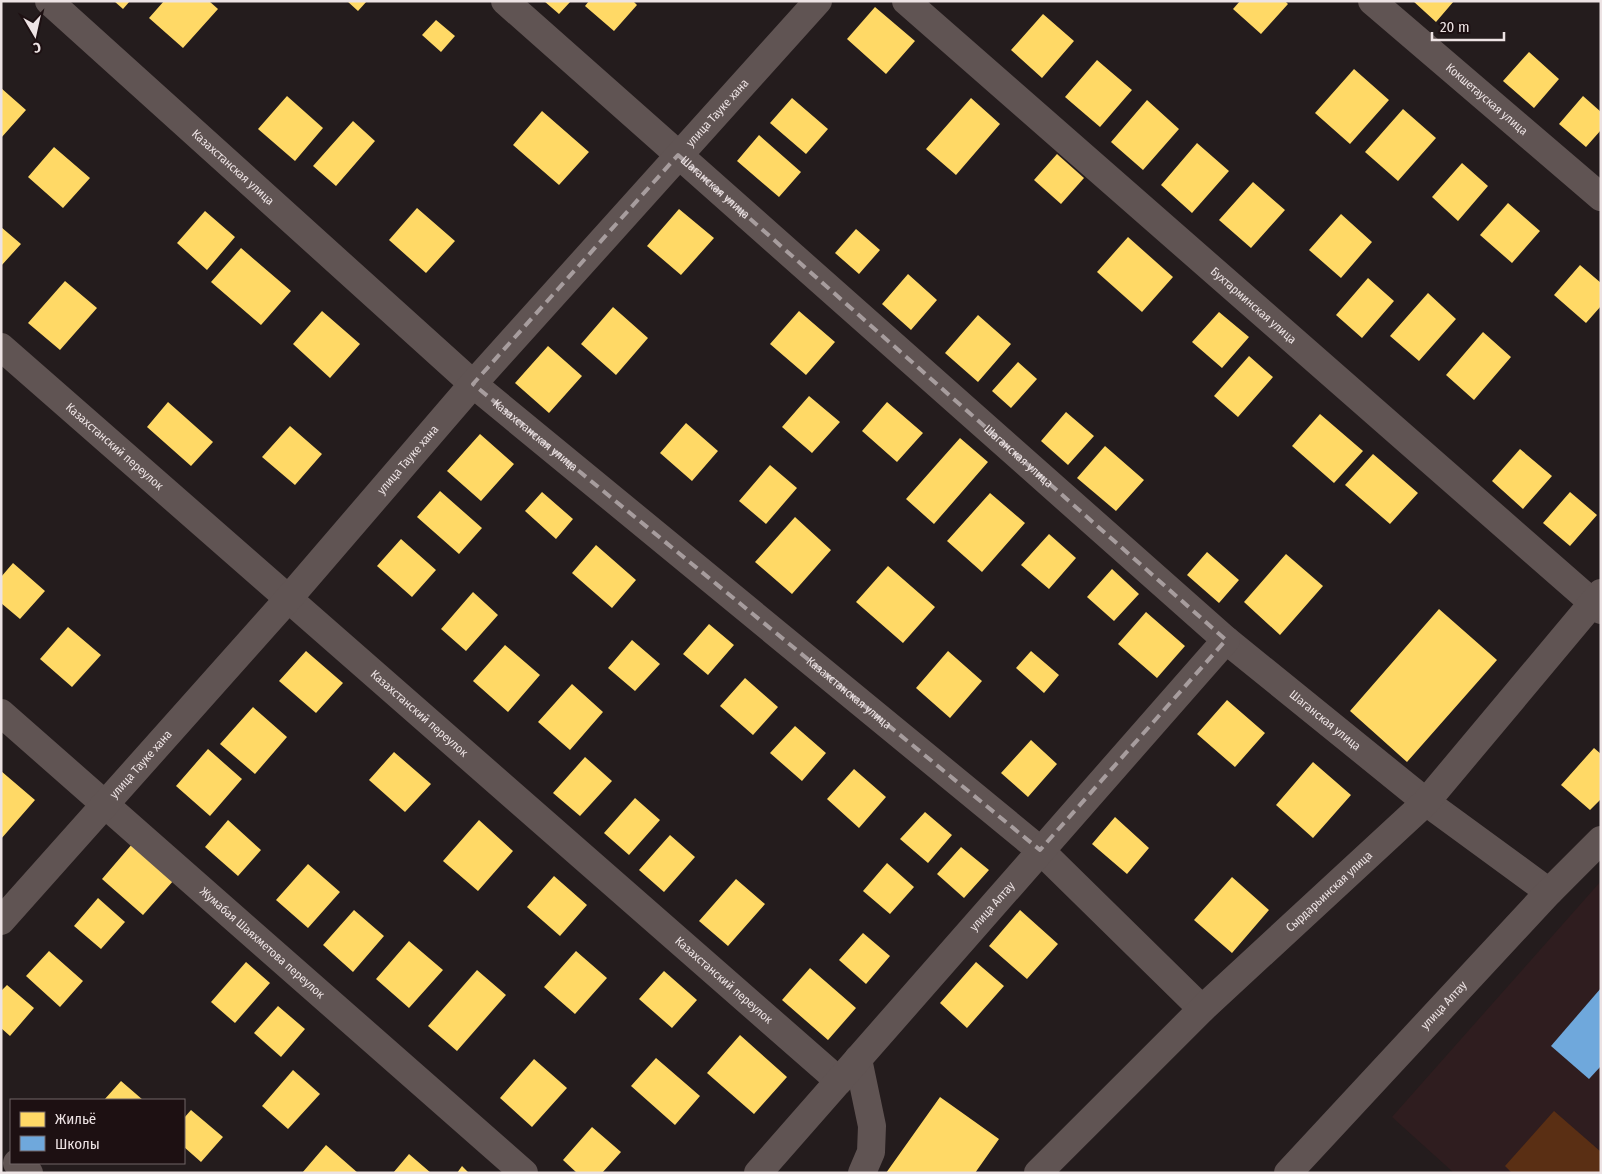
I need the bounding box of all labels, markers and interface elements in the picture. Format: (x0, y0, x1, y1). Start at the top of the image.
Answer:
north arrow (10, 10, 60, 60)
scale bar (1432, 10, 1504, 42)
text: 20 m (1440, 18, 1470, 36)
text: С (31, 38, 42, 56)
street label: Кокшетауская улица (1443, 60, 1531, 138)
street label: улица Тауке хана (683, 76, 752, 150)
street label: Казахстанская улица (189, 127, 277, 208)
street label: Шаганская улица (678, 153, 753, 222)
street label: Бухтарминская улица (1208, 264, 1299, 347)
street label: Казахстанская улица (490, 396, 581, 474)
street label: Казахстанский переулок (63, 400, 166, 493)
street label: улица Тауке хана (374, 422, 441, 497)
street label: Шаганская улица (981, 422, 1056, 490)
street label: Казахстанская улица (804, 654, 894, 732)
street label: Казахстанский переулок (368, 667, 471, 760)
street label: Шаганская улица (1287, 687, 1364, 753)
street label: улица Тауке хана (107, 727, 175, 801)
street label: Сырдарьинская улица (1283, 848, 1375, 935)
street label: улица Алтау (967, 878, 1018, 934)
street label: Жумабая Шаяхметова переулок (197, 884, 328, 1002)
street label: Казахстанский переулок (672, 934, 776, 1027)
street label: улица Алтау (1418, 978, 1470, 1032)
legend (10, 1099, 185, 1164)
text: Жильё (55, 1110, 96, 1128)
text: Школы (55, 1135, 100, 1153)

